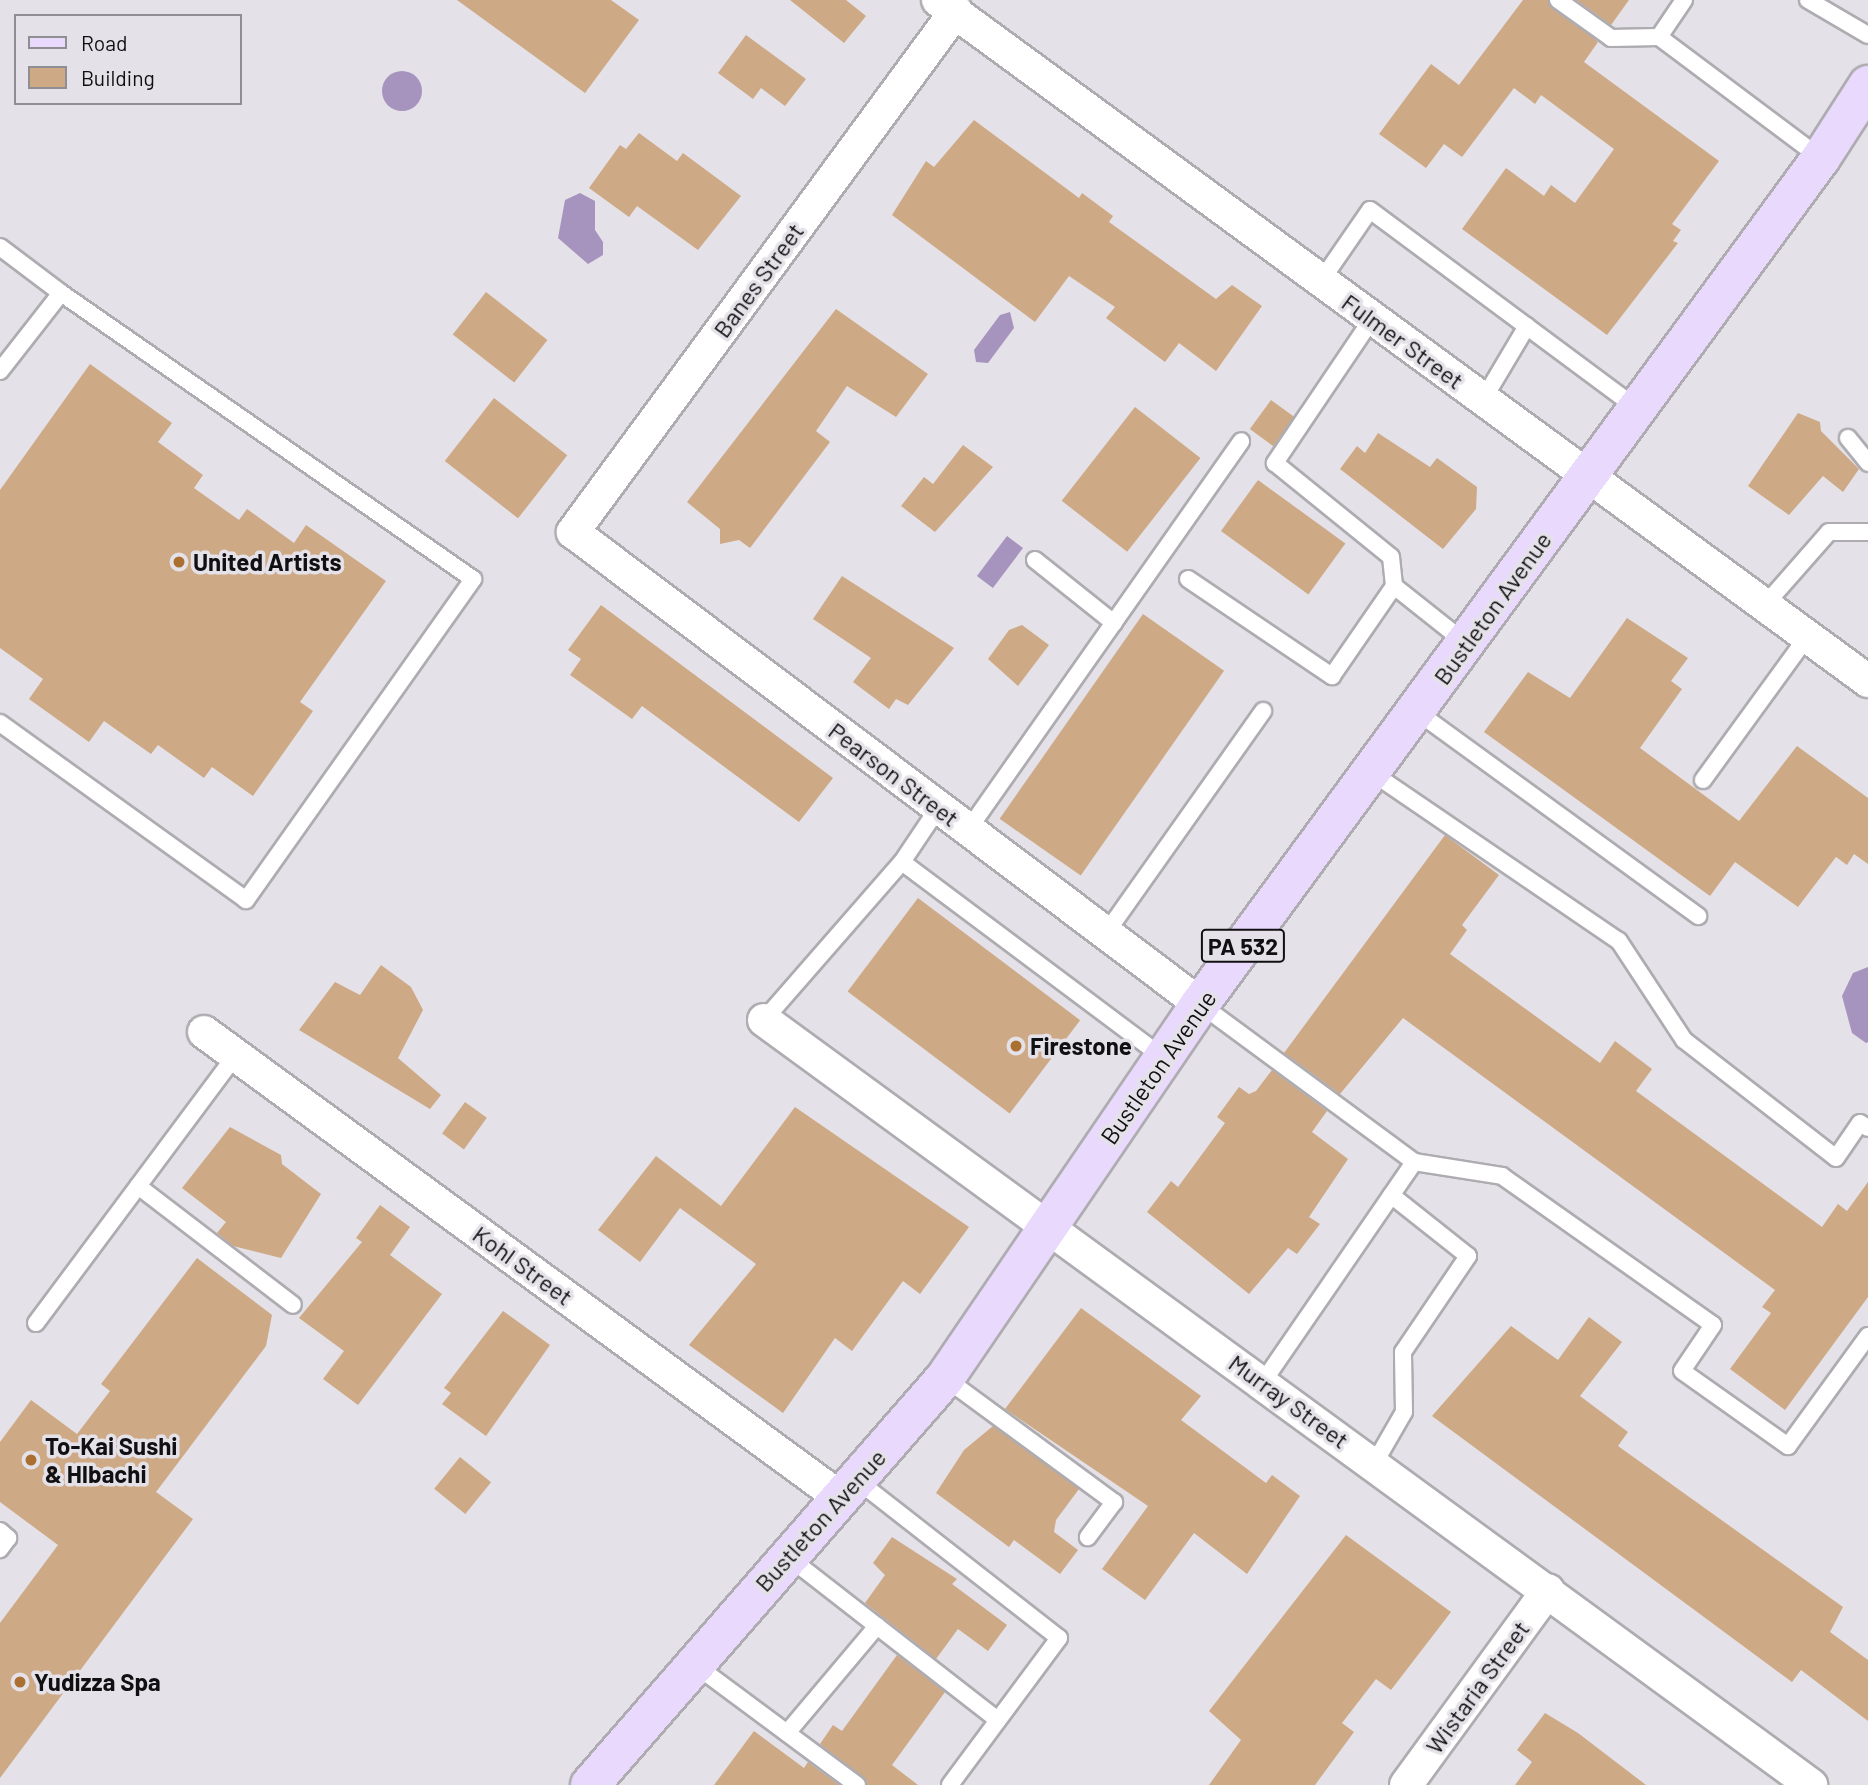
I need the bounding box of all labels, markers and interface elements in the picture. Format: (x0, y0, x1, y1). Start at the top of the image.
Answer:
legend (14, 14, 242, 105)
text: Road (81, 30, 127, 55)
text: Building (81, 65, 155, 90)
street label: Banes Street (707, 217, 809, 343)
street label: Fulmer Street (1337, 287, 1469, 395)
street label: Bustleton Avenue (1427, 526, 1557, 690)
place label: United Artists (193, 548, 342, 576)
marker: United Artists (171, 554, 187, 570)
street label: Pearson Street (823, 716, 965, 832)
road number: PA 532 (1199, 926, 1287, 965)
street label: Bustleton Avenue (1094, 984, 1222, 1150)
place label: Firestone (1030, 1032, 1132, 1060)
marker: Firestone (1008, 1038, 1024, 1054)
street label: Kohl Street (468, 1219, 578, 1311)
street label: Murray Street (1224, 1348, 1354, 1454)
place label: To-Kai Sushi & HIbachi (45, 1432, 177, 1488)
street label: Bustleton Avenue (749, 1443, 891, 1597)
marker: To-Kai Sushi & HIbachi (23, 1452, 39, 1468)
street label: Wistaria Street (1419, 1615, 1535, 1759)
place label: Yudizza Spa (34, 1668, 161, 1696)
marker: Yudizza Spa (12, 1674, 28, 1690)

